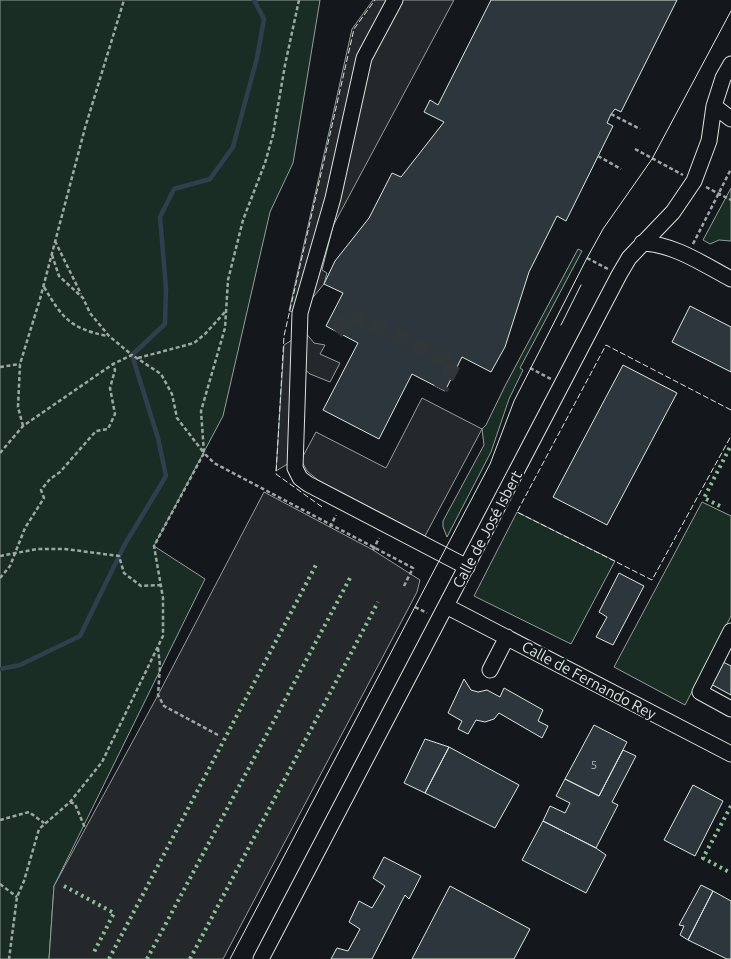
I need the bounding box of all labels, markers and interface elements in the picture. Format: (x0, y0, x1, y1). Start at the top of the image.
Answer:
street label: Calle de José Isbert (449, 467, 525, 591)
street label: Calle de Fernando Rey (519, 637, 659, 723)
house number: 5 (591, 758, 597, 771)

